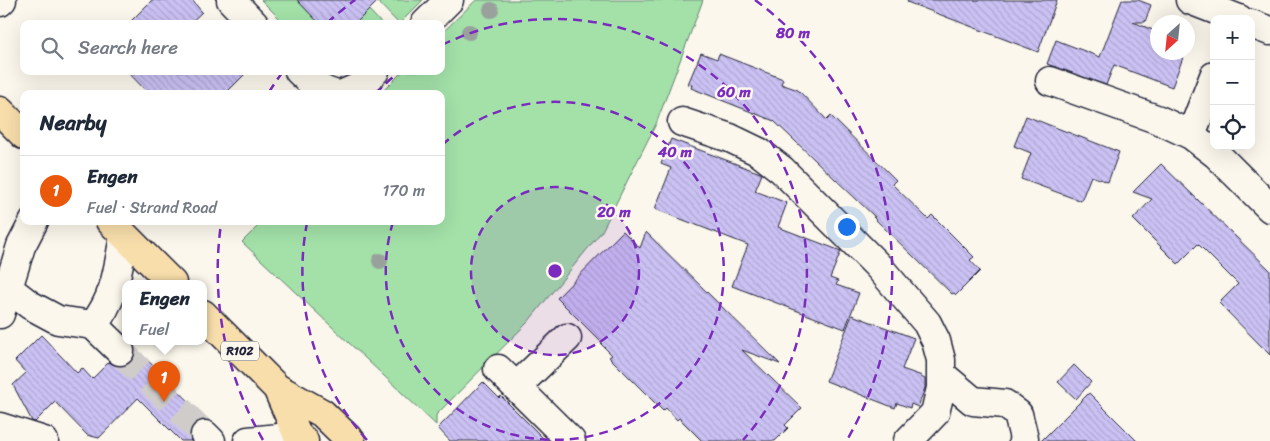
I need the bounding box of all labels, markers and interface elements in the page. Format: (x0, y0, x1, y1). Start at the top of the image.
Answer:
north arrow (1150, 15, 1195, 60)
map controls (1210, 15, 1255, 150)
button: + (1210, 15, 1255, 60)
search box (20, 20, 445, 75)
text: 80 m (775, 20, 810, 46)
text: Search here (78, 31, 178, 64)
icon: search (38, 34, 66, 62)
button: − (1210, 60, 1255, 105)
text: 60 m (716, 79, 751, 105)
text: Nearby (40, 104, 106, 142)
button: locate (1210, 105, 1255, 150)
text: 40 m (657, 139, 693, 165)
text: Engen (87, 160, 137, 193)
text: 1 (53, 176, 59, 205)
text: 170 m (382, 176, 425, 205)
text: Fuel · Strand Road (87, 193, 217, 222)
text: 20 m (596, 199, 631, 225)
your location (834, 214, 860, 240)
centre of rings (546, 262, 564, 280)
popup (122, 280, 207, 345)
text: Engen (139, 282, 190, 315)
text: Fuel (139, 315, 169, 344)
road number: R102 (221, 342, 259, 361)
pin: 1 (148, 361, 180, 402)

